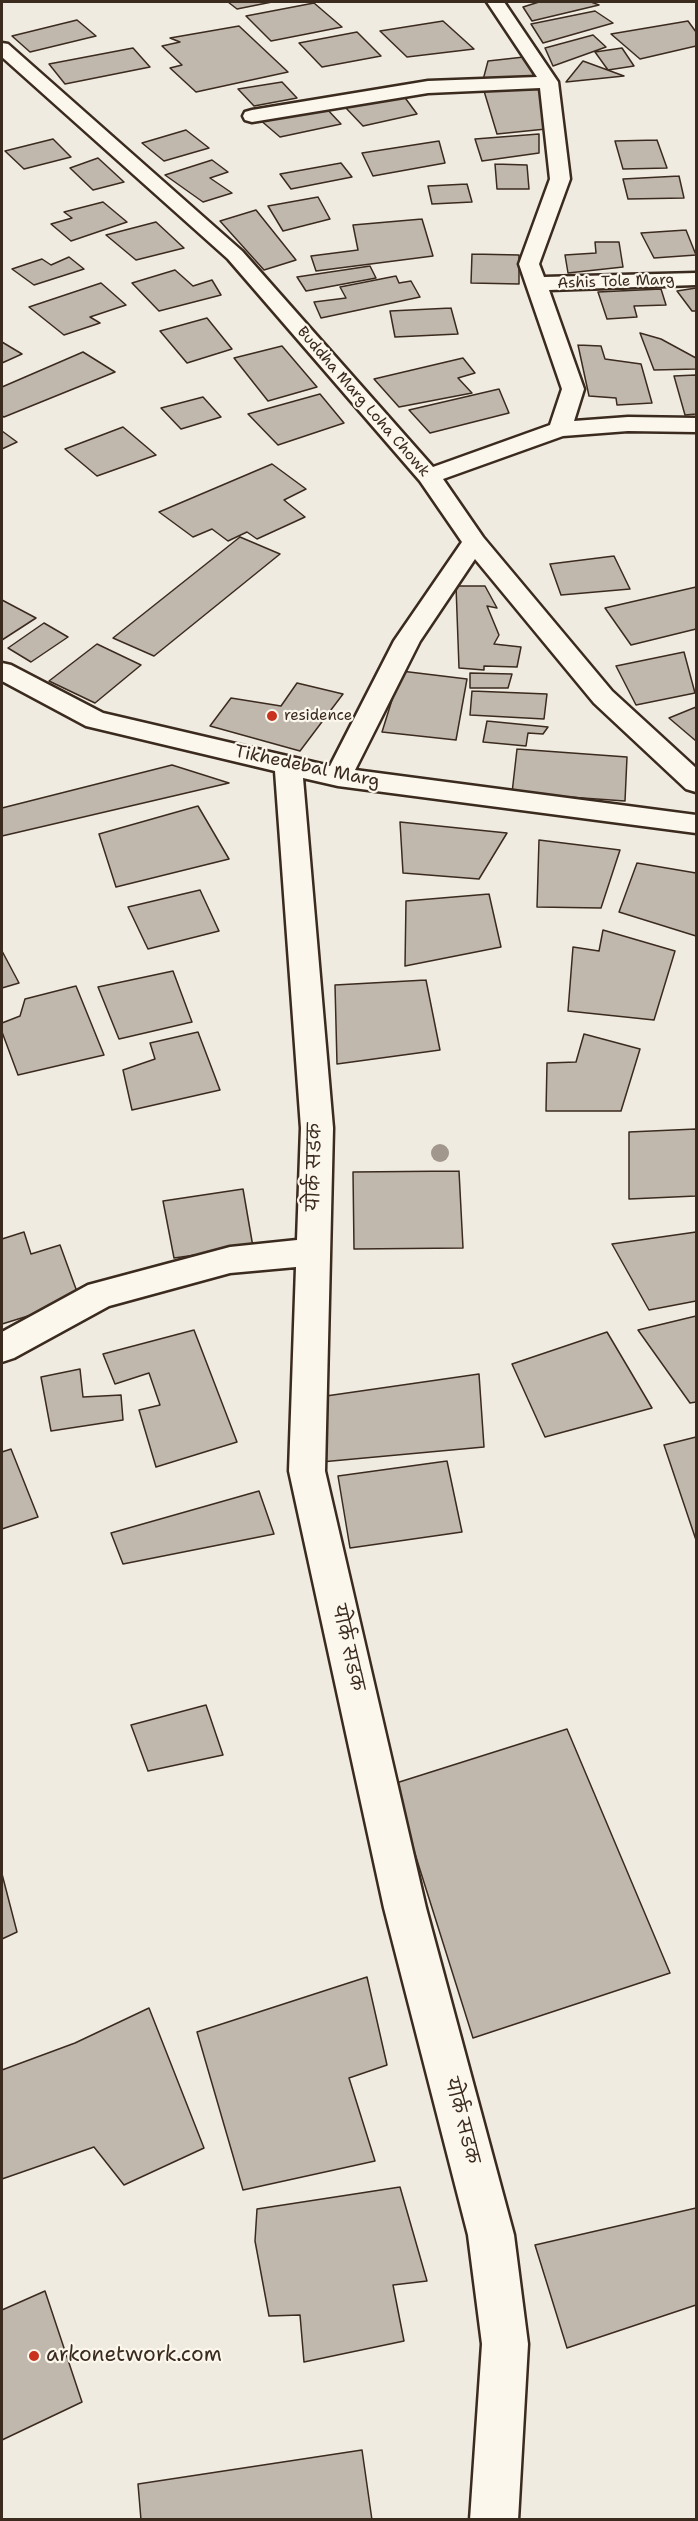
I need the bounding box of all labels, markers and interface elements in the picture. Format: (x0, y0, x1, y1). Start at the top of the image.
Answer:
street label: Ashis Tole Marg (557, 271, 675, 293)
street label: Buddha Marg Loha Chowk (293, 323, 433, 481)
place label: residence (284, 707, 352, 725)
marker: residence (265, 709, 279, 723)
street label: Tikhedebal Marg (232, 741, 382, 793)
street label: योर्क सडक (303, 1123, 327, 1211)
street label: योर्क सडक (327, 1603, 367, 1693)
street label: योर्क सडक (439, 2076, 483, 2166)
place label: arkonetwork.com (46, 2343, 222, 2369)
marker: arkonetwork.com (27, 2349, 41, 2363)

